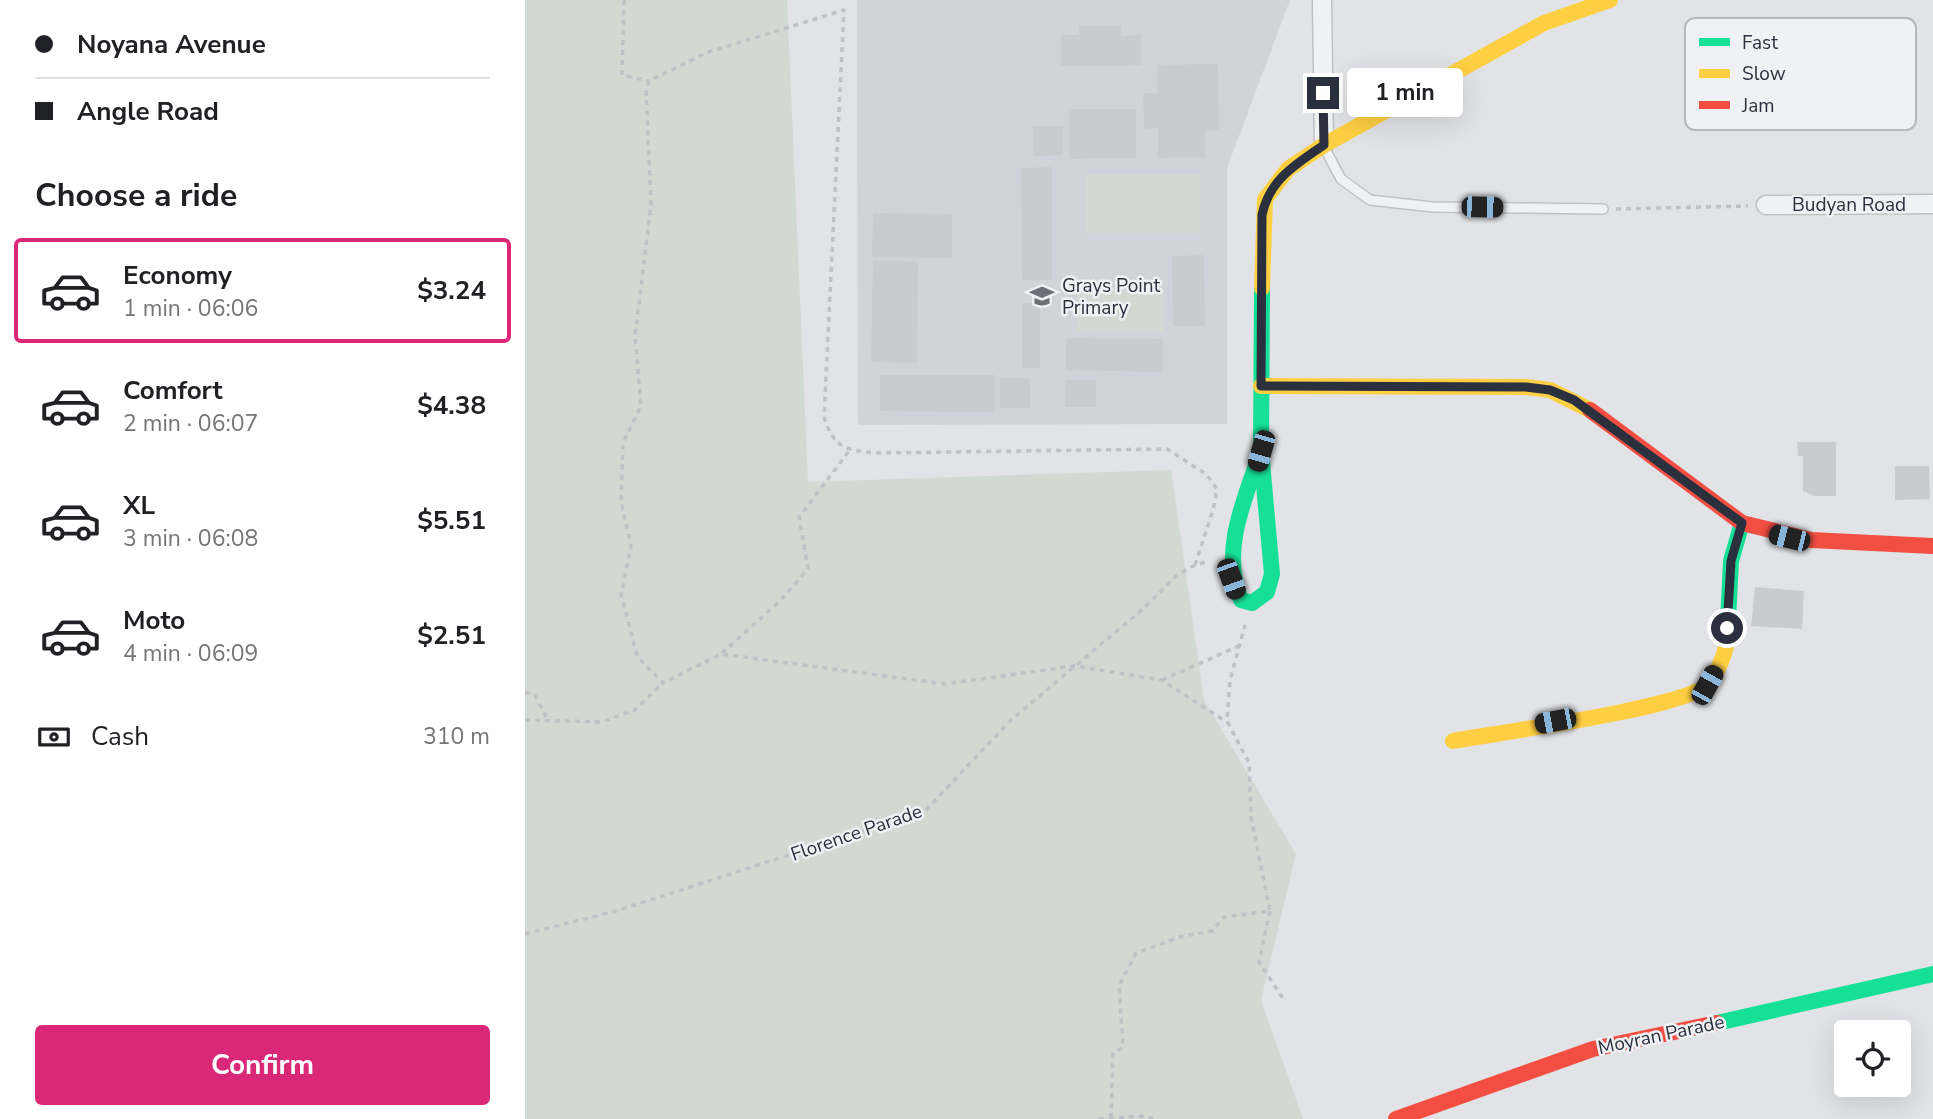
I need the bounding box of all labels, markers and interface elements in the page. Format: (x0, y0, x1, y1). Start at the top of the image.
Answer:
legend (1685, 18, 1916, 130)
text: Noyana Avenue (77, 27, 266, 62)
text: Fast (1742, 30, 1778, 56)
text: Slow (1742, 61, 1786, 87)
callout: 1 min (1347, 68, 1463, 118)
route end (1307, 77, 1339, 109)
text: 1 min (1375, 77, 1435, 108)
text: Jam (1741, 93, 1775, 119)
text: Angle Road (77, 94, 219, 129)
text: Choose a ride (35, 174, 237, 217)
street label: Budyan Road (1792, 192, 1906, 218)
car (1461, 196, 1504, 218)
text: Economy (123, 258, 232, 293)
icon: car (39, 259, 102, 322)
text: $3.24 (417, 273, 486, 308)
place label: Grays Point Primary (1062, 273, 1160, 321)
school or university icon: Grays Point Primary (1028, 282, 1056, 310)
text: 1 min · 06:06 (123, 293, 258, 324)
text: Comfort (123, 373, 223, 408)
icon: car (39, 374, 102, 437)
text: $4.38 (417, 388, 486, 423)
text: 2 min · 06:07 (123, 408, 258, 439)
car (1246, 428, 1277, 474)
text: XL (123, 488, 155, 523)
icon: car (39, 489, 102, 552)
text: $5.51 (417, 503, 486, 538)
text: 3 min · 06:08 (123, 523, 258, 554)
car (1767, 523, 1812, 553)
car (1214, 556, 1249, 602)
text: Moto (123, 603, 185, 638)
icon: car (39, 604, 102, 667)
route start (1711, 612, 1743, 644)
text: $2.51 (417, 618, 486, 653)
text: 4 min · 06:09 (123, 638, 258, 669)
car (1688, 662, 1727, 708)
car (1533, 707, 1578, 735)
icon: cash (35, 718, 73, 756)
text: Cash (91, 719, 149, 754)
text: 310 m (423, 721, 490, 752)
street label: Florence Parade (787, 798, 925, 868)
street label: Moyran Parade (1596, 1009, 1727, 1061)
map controls (1834, 1020, 1911, 1097)
button: locate (1834, 1020, 1911, 1097)
button: Confirm (35, 1025, 490, 1105)

